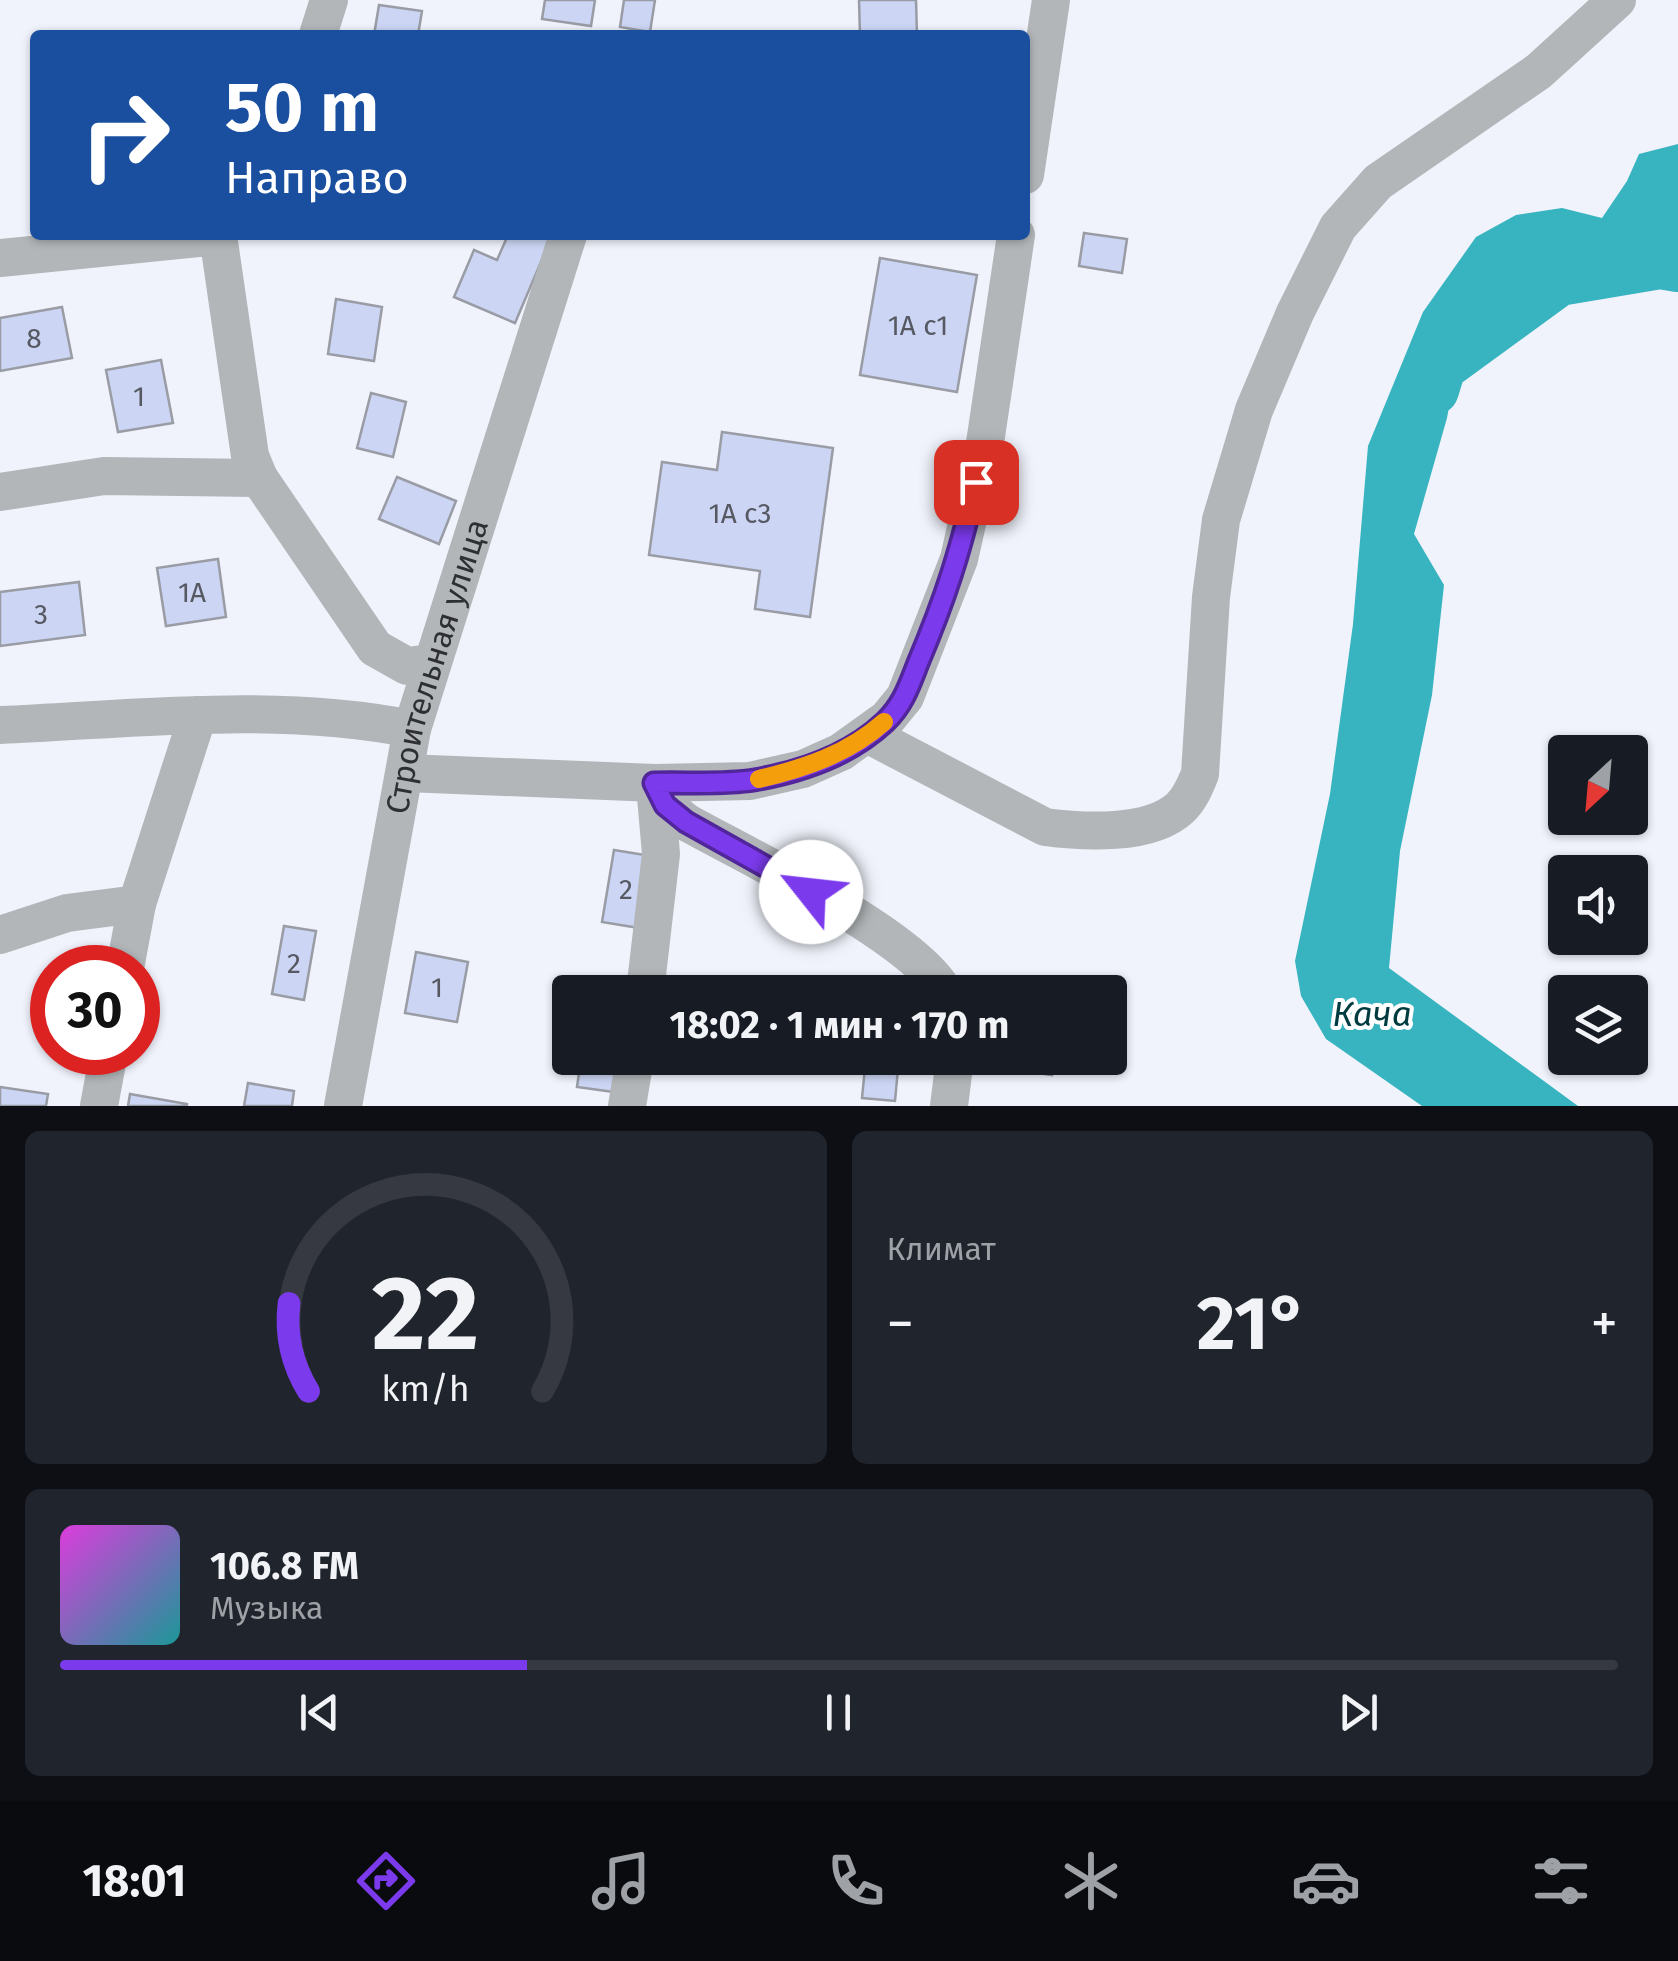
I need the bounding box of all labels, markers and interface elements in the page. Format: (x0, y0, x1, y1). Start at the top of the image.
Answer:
text: 50 m (225, 66, 379, 150)
icon: right (60, 70, 190, 200)
text: Направо (225, 151, 409, 205)
house number: 1А с1 (888, 309, 948, 342)
house number: 8 (26, 322, 42, 355)
house number: 1 (133, 380, 145, 413)
pin (934, 440, 1019, 525)
icon: arrive (949, 455, 1004, 510)
house number: 1А с3 (709, 497, 771, 530)
street label: Строительная улица (378, 514, 496, 817)
house number: 1А (178, 576, 206, 609)
house number: 3 (34, 598, 48, 631)
north arrow (1548, 735, 1648, 835)
map controls (1548, 735, 1648, 1075)
position arrow (759, 840, 863, 944)
button: sound (1548, 855, 1648, 955)
house number: 2 (619, 873, 633, 906)
speed limit sign: 30 (30, 945, 160, 1075)
house number: 2 (287, 947, 301, 980)
house number: 1 (431, 971, 443, 1004)
button: layers (1548, 975, 1648, 1075)
water label: Кача (1332, 993, 1412, 1035)
text: 18:02 · 1 мин · 170 m (670, 1002, 1009, 1048)
text: Климат (887, 1230, 996, 1268)
text: 22 (372, 1252, 480, 1377)
text: 21° (1197, 1279, 1308, 1369)
text: − (887, 1291, 914, 1357)
text: + (1591, 1291, 1618, 1357)
text: km/h (382, 1368, 470, 1410)
text: 106.8 FM (210, 1543, 359, 1589)
text: Музыка (210, 1589, 323, 1627)
icon: previous (292, 1685, 347, 1740)
icon: pause (811, 1685, 866, 1740)
icon: next (1331, 1685, 1386, 1740)
icon: directions (351, 1846, 421, 1916)
icon: music (586, 1846, 656, 1916)
icon: phone (821, 1846, 891, 1916)
icon: climate (1056, 1846, 1126, 1916)
icon: car (1291, 1846, 1361, 1916)
icon: filters (1526, 1846, 1596, 1916)
text: 18:01 (82, 1854, 186, 1908)

